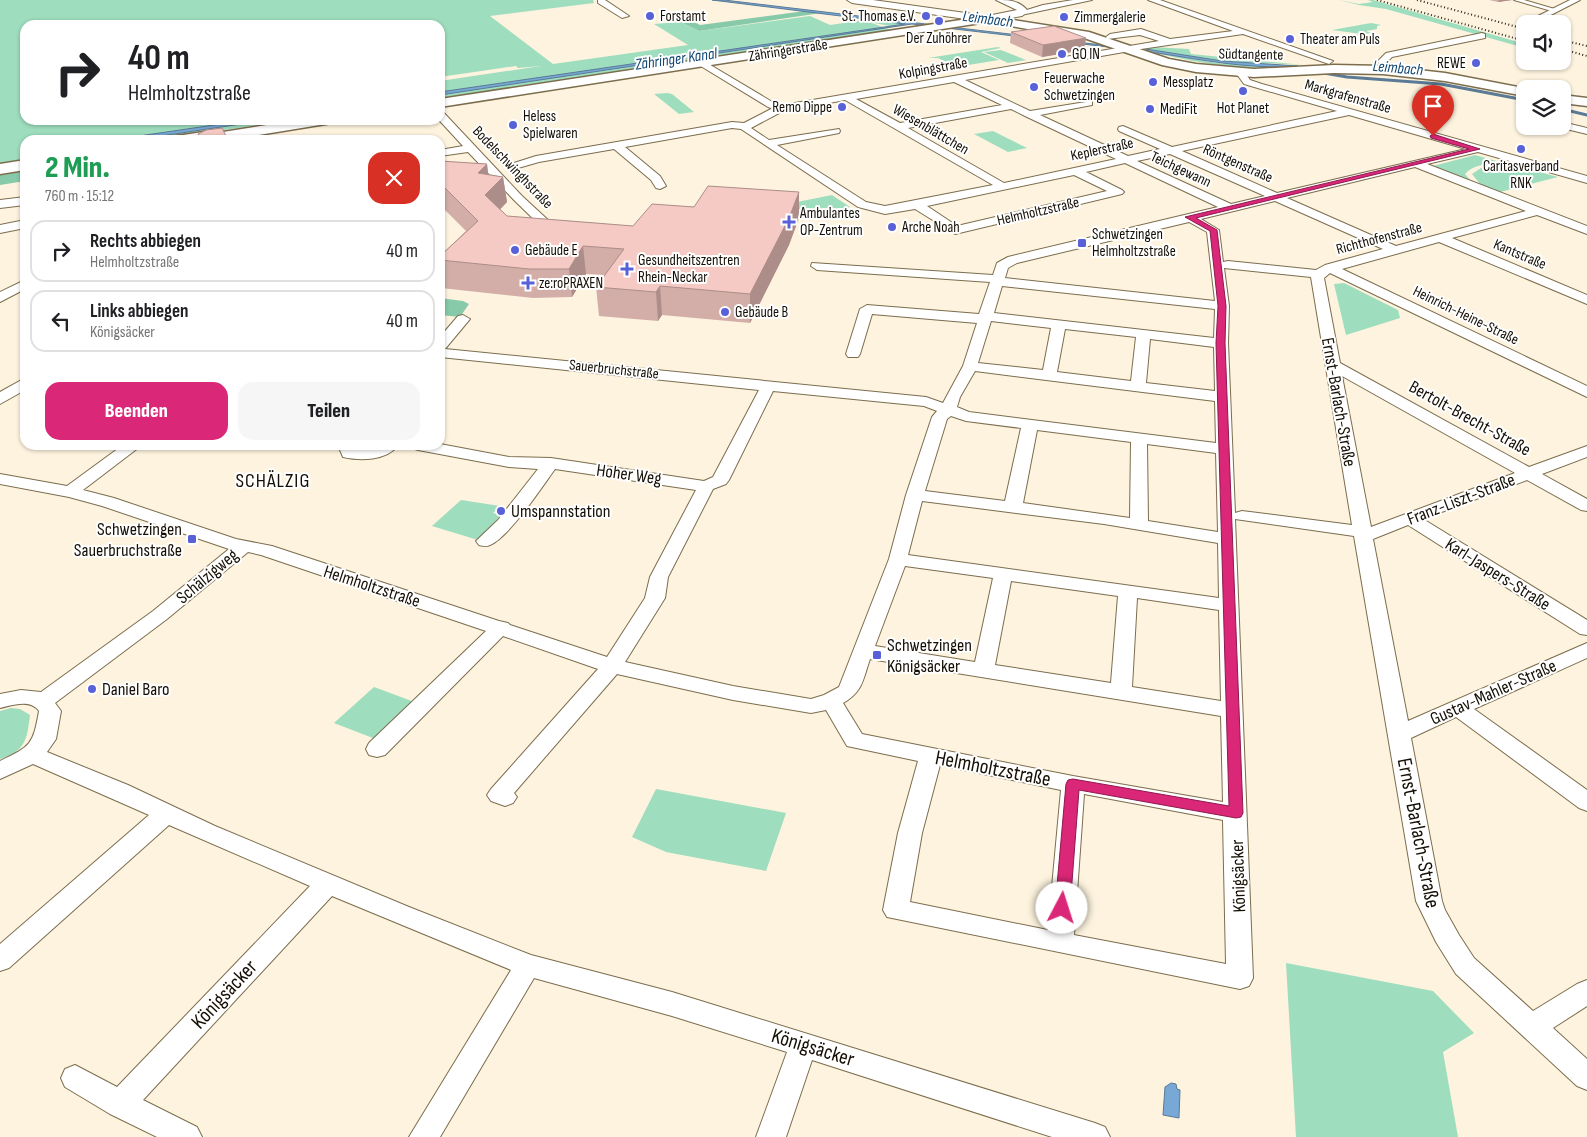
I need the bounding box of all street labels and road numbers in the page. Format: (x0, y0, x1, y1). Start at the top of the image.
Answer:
street label: Zähringerstraße (747, 35, 829, 66)
street label: Südtangente (1219, 44, 1283, 65)
street label: Kolpingstraße (897, 53, 969, 84)
street label: Markgrafenstraße (1303, 75, 1393, 118)
street label: Wiesenblättchen (889, 100, 972, 159)
street label: Bodelschwinghstraße (468, 122, 557, 213)
street label: Keplerstraße (1069, 134, 1135, 165)
street label: Röntgenstraße (1200, 140, 1276, 187)
street label: Teichgewann (1147, 147, 1214, 192)
street label: Helmholtzstraße (995, 193, 1081, 230)
street label: Richthofenstraße (1334, 218, 1424, 259)
street label: Kantstraße (1490, 235, 1549, 274)
street label: Heinrich-Heine-Straße (1410, 282, 1522, 349)
street label: Ernst-Barlach-Straße (1317, 336, 1360, 468)
street label: Sauerbruchstraße (568, 355, 660, 384)
street label: Bertolt-Brecht-Straße (1405, 376, 1534, 461)
street label: Hoher Weg (595, 460, 663, 489)
street label: Franz-Liszt-Straße (1404, 469, 1518, 530)
street label: Karl-Jaspers-Straße (1441, 534, 1554, 615)
street label: Schälzigweg (172, 544, 242, 608)
street label: Helmholtzstraße (321, 561, 423, 612)
street label: Gustav-Mahler-Straße (1427, 655, 1560, 730)
street label: Helmholtzstraße (933, 745, 1053, 792)
street label: Ernst-Barlach-Straße (1392, 756, 1445, 910)
street label: Königsäcker (1227, 839, 1250, 913)
street label: Königsäcker (186, 955, 263, 1034)
street label: Königsäcker (768, 1023, 857, 1072)

